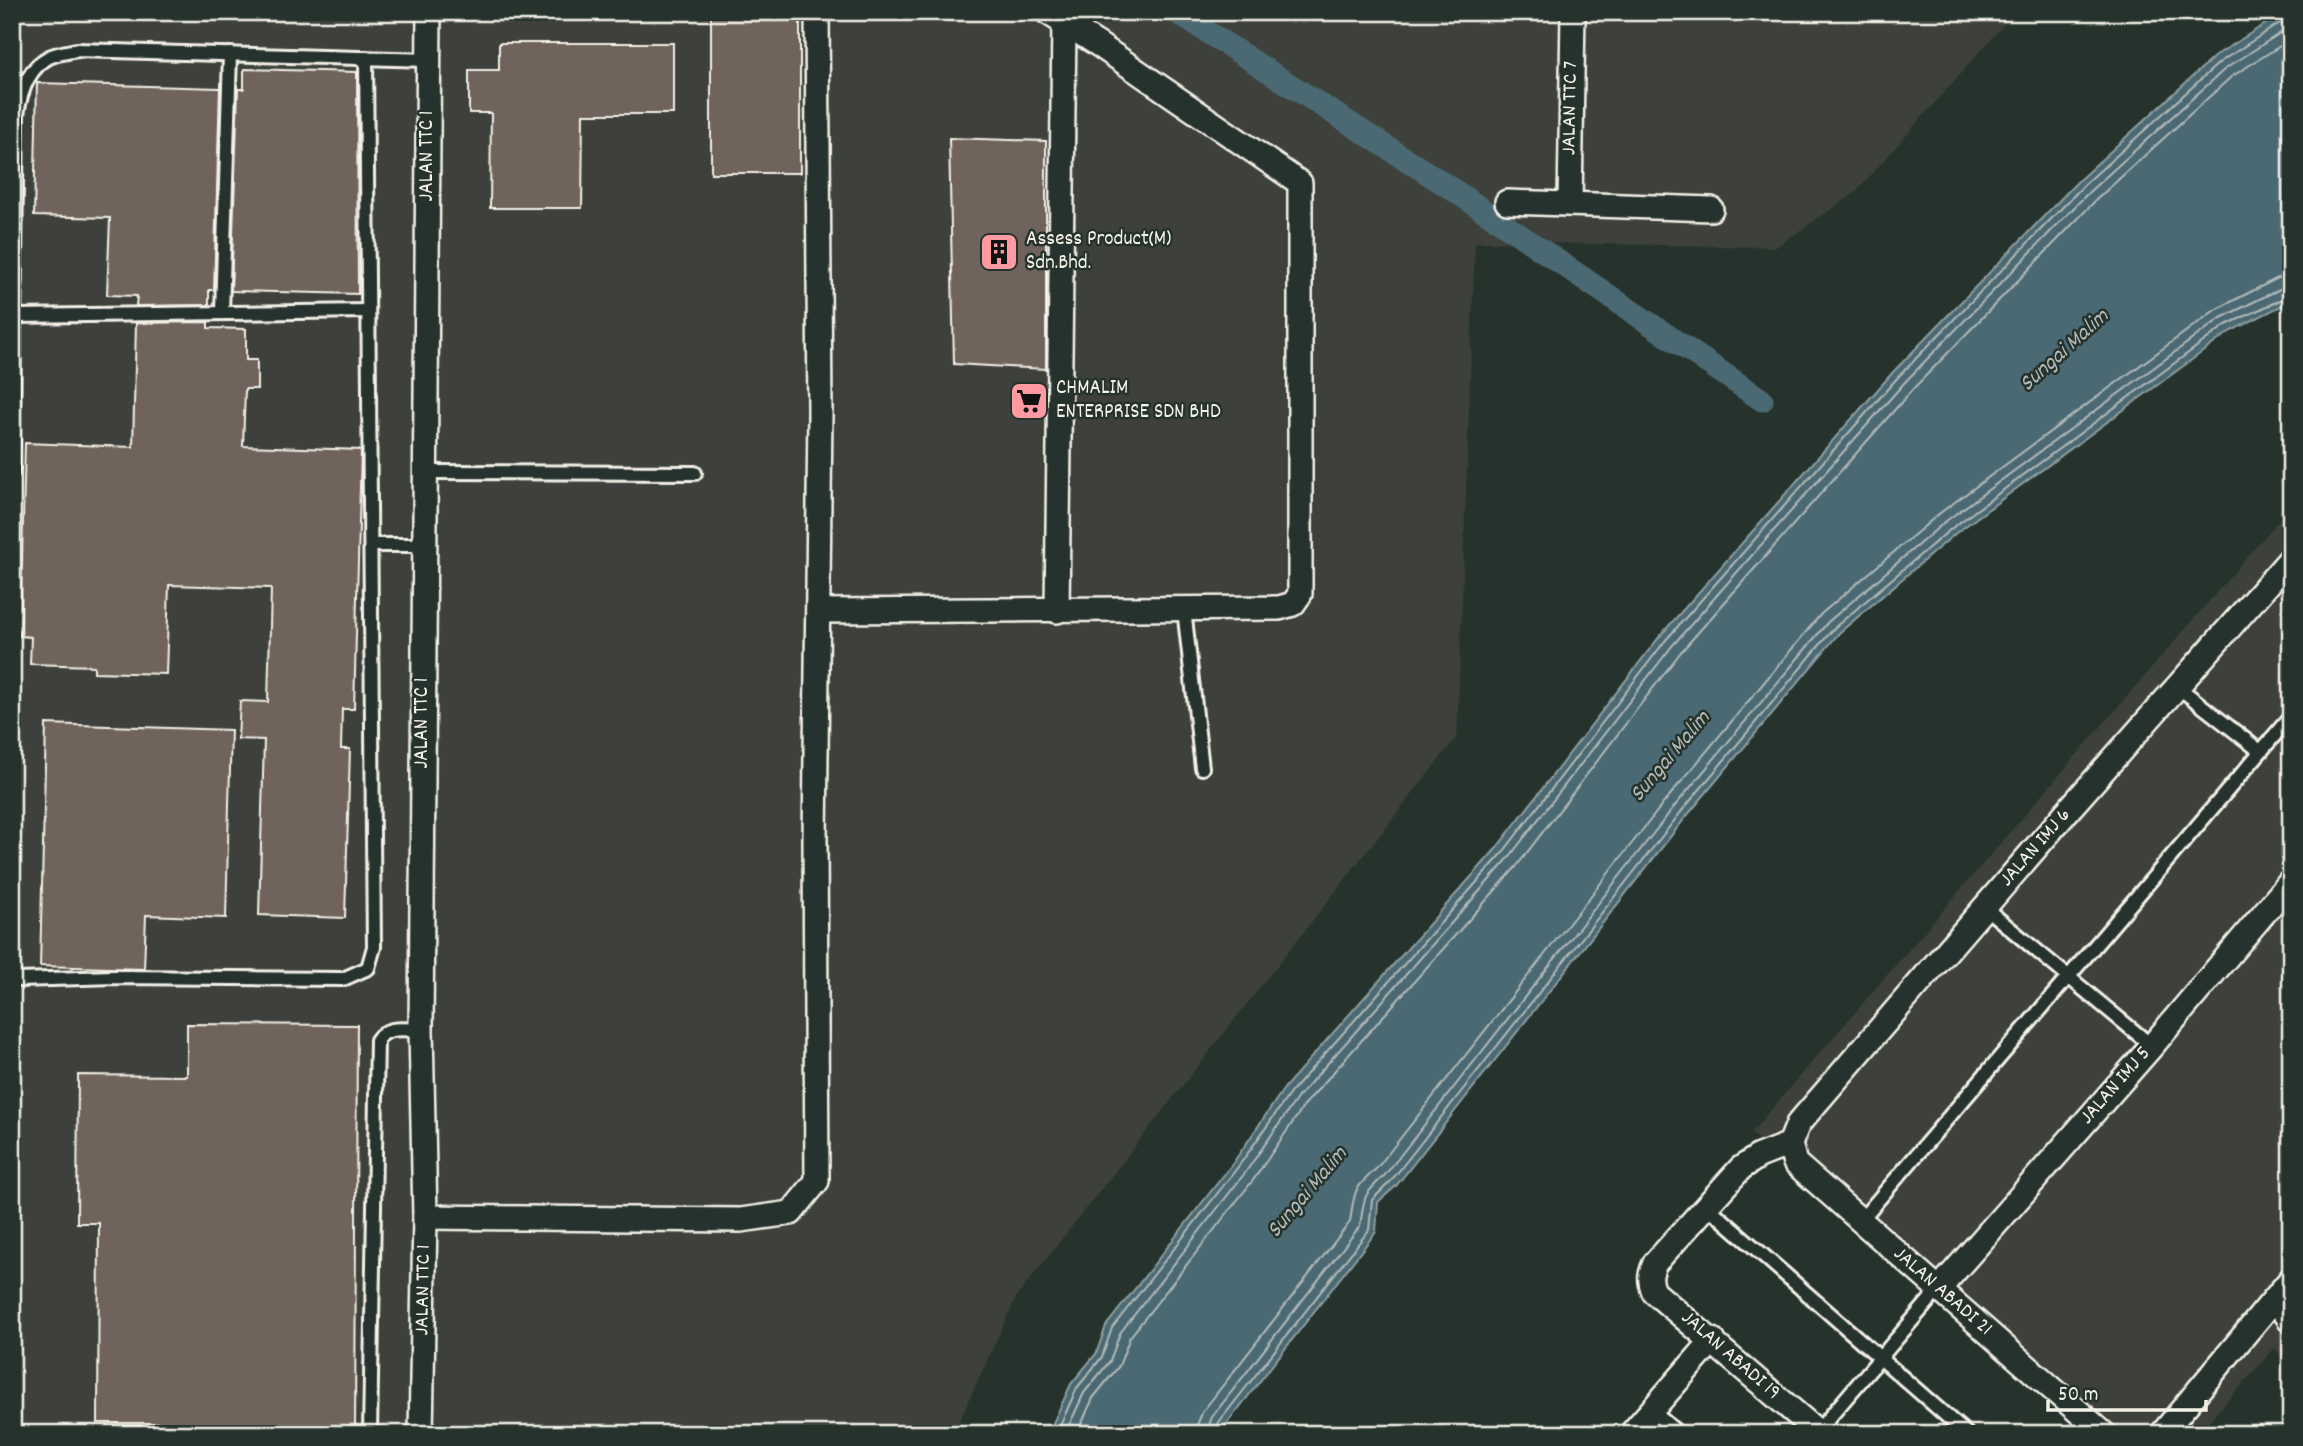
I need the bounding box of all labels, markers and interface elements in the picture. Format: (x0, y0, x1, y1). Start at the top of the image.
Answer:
street label: JALAN TTC 7 (1555, 61, 1587, 155)
street label: JALAN TTC 1 (413, 111, 443, 201)
place label: Assess Product(M) Sdn.Bhd. (1026, 225, 1171, 279)
building icon: Assess Product(M) Sdn.Bhd. (978, 231, 1020, 273)
water label: Sungai Malim (2013, 301, 2118, 400)
place label: CHMALIM ENTERPRISE SDN BHD (1056, 374, 1221, 428)
supermarket icon: CHMALIM ENTERPRISE SDN BHD (1008, 380, 1050, 422)
street label: JALAN TTC 1 (408, 678, 438, 768)
water label: Sungai Malim (1623, 703, 1720, 810)
street label: JALAN IMJ 6 (1993, 802, 2079, 894)
street label: JALAN IMJ 5 (2073, 1040, 2159, 1132)
water label: Sungai Malim (1260, 1139, 1357, 1246)
street label: JALAN ABADI 21 (1886, 1240, 1998, 1344)
street label: JALAN TTC 1 (408, 1244, 440, 1336)
street label: JALAN ABADI 19 (1674, 1304, 1786, 1408)
scale bar (2048, 1369, 2205, 1413)
text: 50 m (2058, 1381, 2098, 1411)

